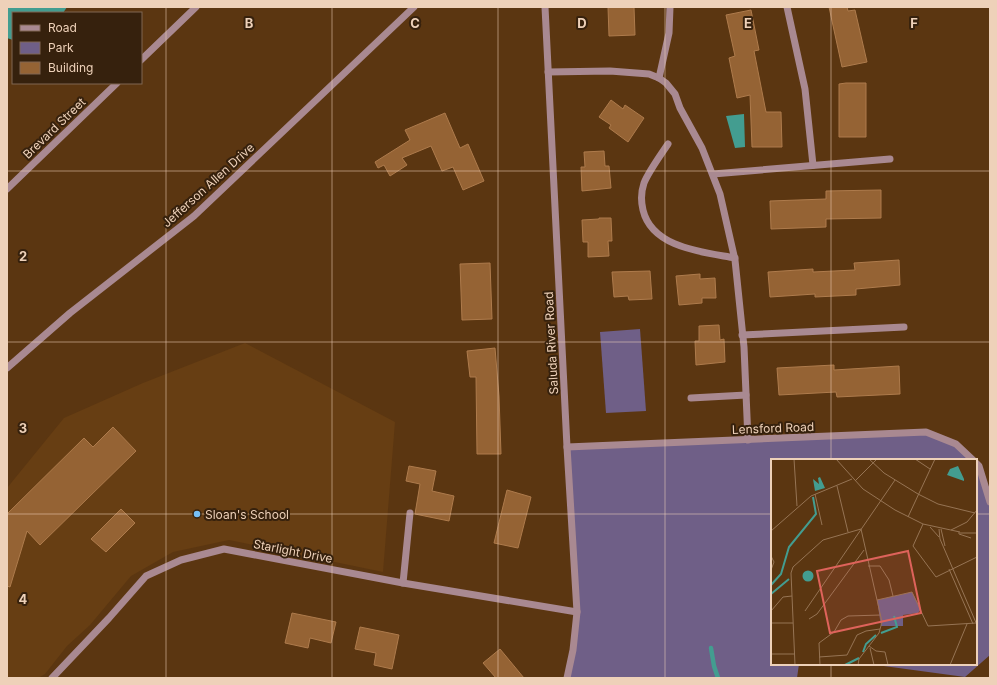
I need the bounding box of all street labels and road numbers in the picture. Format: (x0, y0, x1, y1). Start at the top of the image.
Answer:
street label: Brevard Street (20, 94, 88, 162)
street label: Jefferson Allen Drive (159, 140, 257, 230)
street label: Saluda River Road (541, 291, 561, 395)
street label: Lensford Road (732, 419, 814, 437)
street label: Starlight Drive (252, 536, 334, 566)

